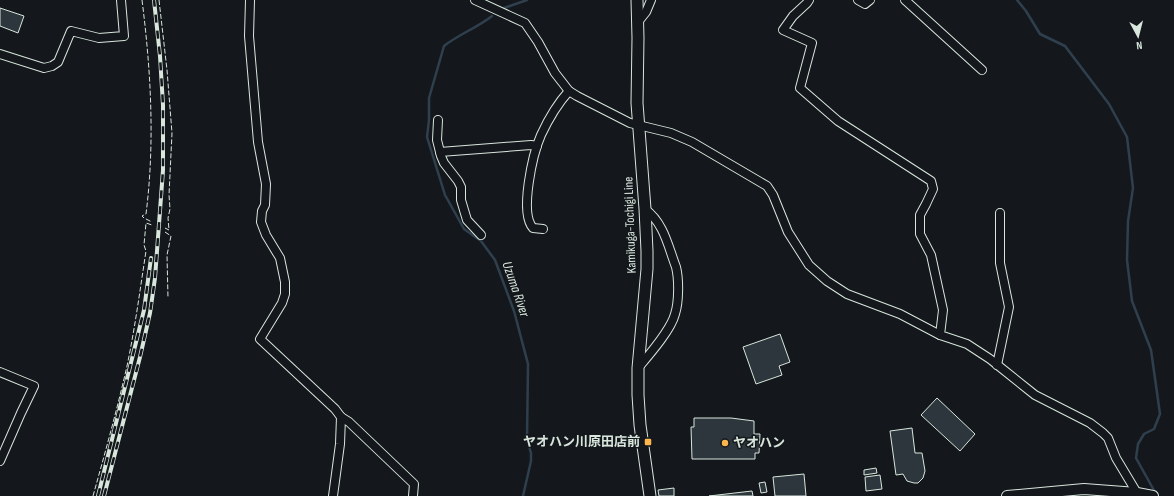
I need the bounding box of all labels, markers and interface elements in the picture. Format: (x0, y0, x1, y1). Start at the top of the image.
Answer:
north arrow (1118, 16, 1158, 56)
text: N (1135, 39, 1143, 52)
street label: Kamikuga-Tochigi Line (620, 176, 640, 274)
water label: Uzuma River (499, 259, 534, 320)
place label: ヤオハン川原田店前 (523, 434, 640, 450)
place label: ヤオハン (733, 435, 785, 451)
marker: ヤオハン川原田店前 (643, 437, 653, 447)
marker: ヤオハン (720, 438, 730, 448)

